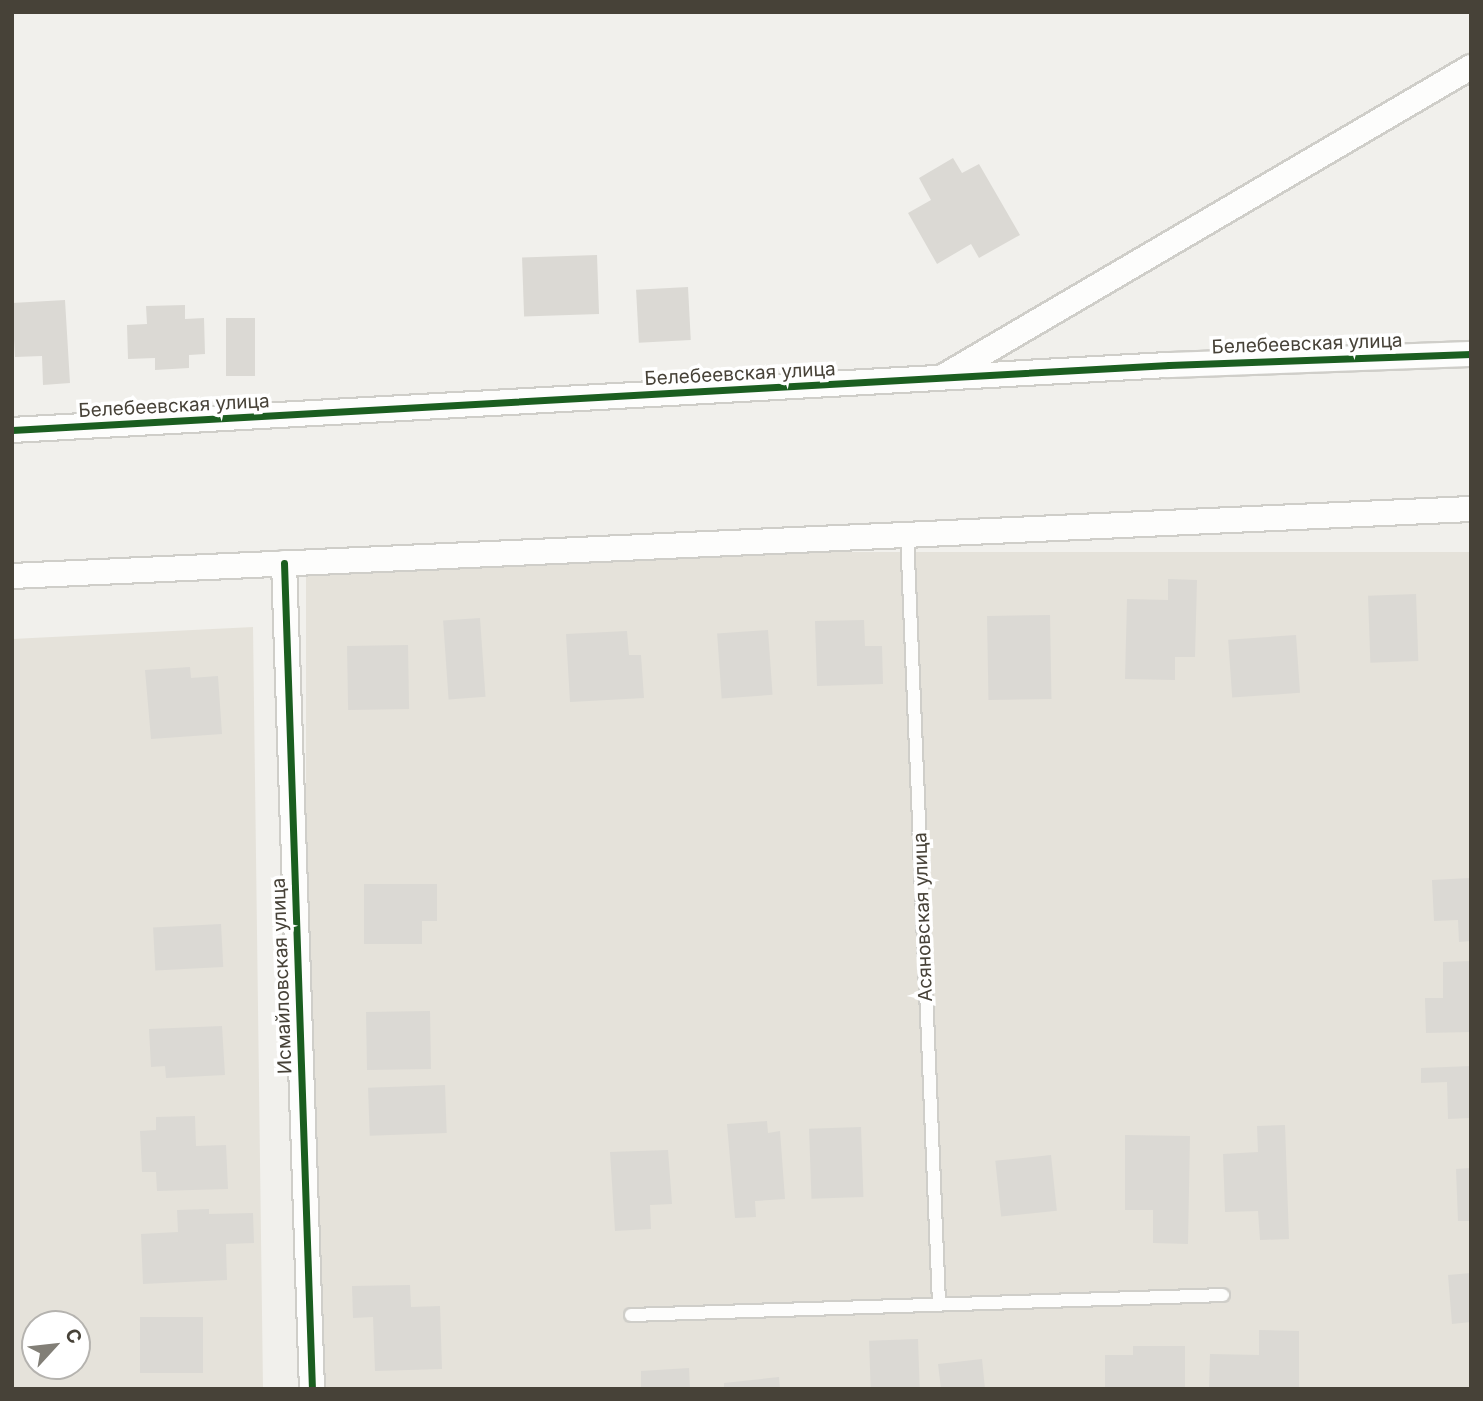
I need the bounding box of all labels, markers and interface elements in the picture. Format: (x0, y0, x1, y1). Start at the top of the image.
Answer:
street label: Белебеевская улица (1211, 329, 1403, 359)
street label: Белебеевская улица (644, 358, 836, 390)
street label: Белебеевская улица (78, 390, 270, 422)
street label: Асяновская улица (909, 832, 937, 1002)
street label: Исмайловская улица (267, 877, 297, 1075)
north arrow (21, 1310, 91, 1380)
text: С (60, 1325, 87, 1348)

